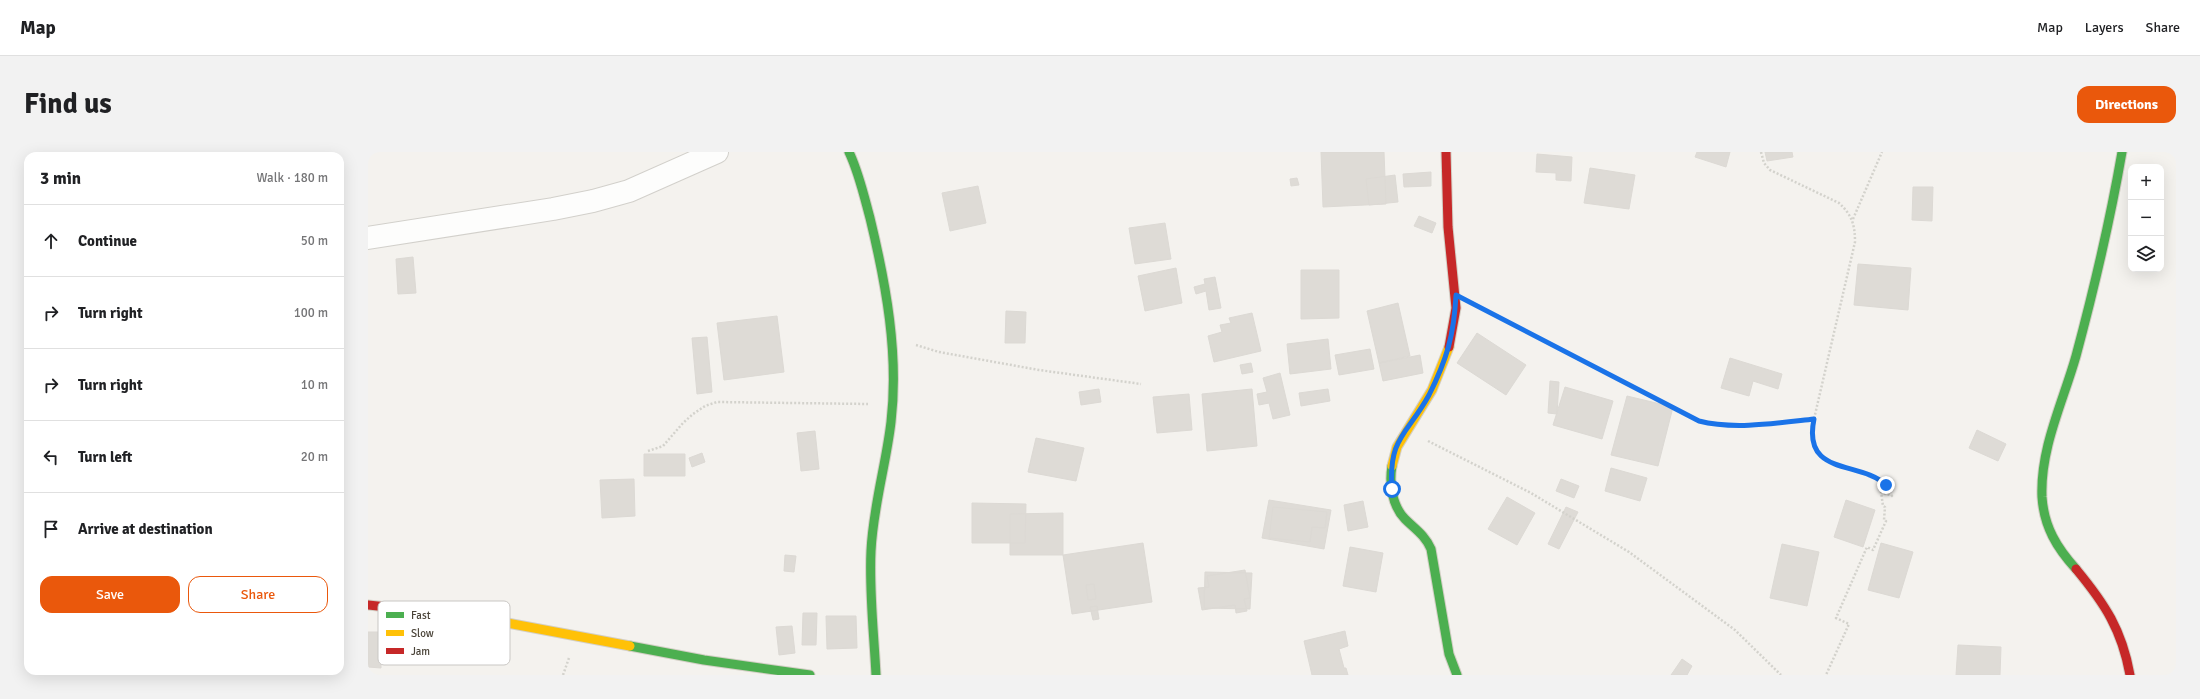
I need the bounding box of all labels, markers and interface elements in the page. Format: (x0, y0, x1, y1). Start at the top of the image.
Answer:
text: Map (20, 16, 56, 40)
text: Map (2037, 19, 2063, 36)
text: Layers (2085, 19, 2124, 36)
text: Share (2146, 19, 2180, 36)
button: Directions (2077, 86, 2176, 123)
text: Find us (24, 87, 112, 121)
map controls (2128, 164, 2164, 272)
button: + (2128, 164, 2164, 200)
text: 3 min (40, 168, 81, 189)
text: Walk · 180 m (257, 170, 328, 186)
button: − (2128, 200, 2164, 236)
icon: ahead (40, 230, 62, 252)
text: Continue (78, 232, 137, 250)
text: 50 m (301, 233, 328, 249)
button: layers (2128, 236, 2164, 272)
icon: right (40, 302, 62, 324)
text: Turn right (78, 304, 143, 322)
text: 100 m (294, 305, 328, 321)
icon: right (40, 374, 62, 396)
text: Turn right (78, 376, 143, 394)
text: 10 m (301, 377, 328, 393)
icon: left (40, 446, 62, 468)
text: Turn left (78, 448, 132, 466)
text: 20 m (301, 449, 328, 465)
route end (1877, 476, 1895, 494)
route start (1383, 480, 1401, 498)
icon: arrive (40, 518, 62, 540)
text: Arrive at destination (78, 520, 213, 538)
button: Save (40, 576, 180, 613)
button: Share (188, 576, 328, 613)
legend (378, 601, 510, 665)
text: Fast (411, 609, 431, 622)
text: Slow (411, 627, 434, 640)
text: Jam (411, 645, 430, 658)

